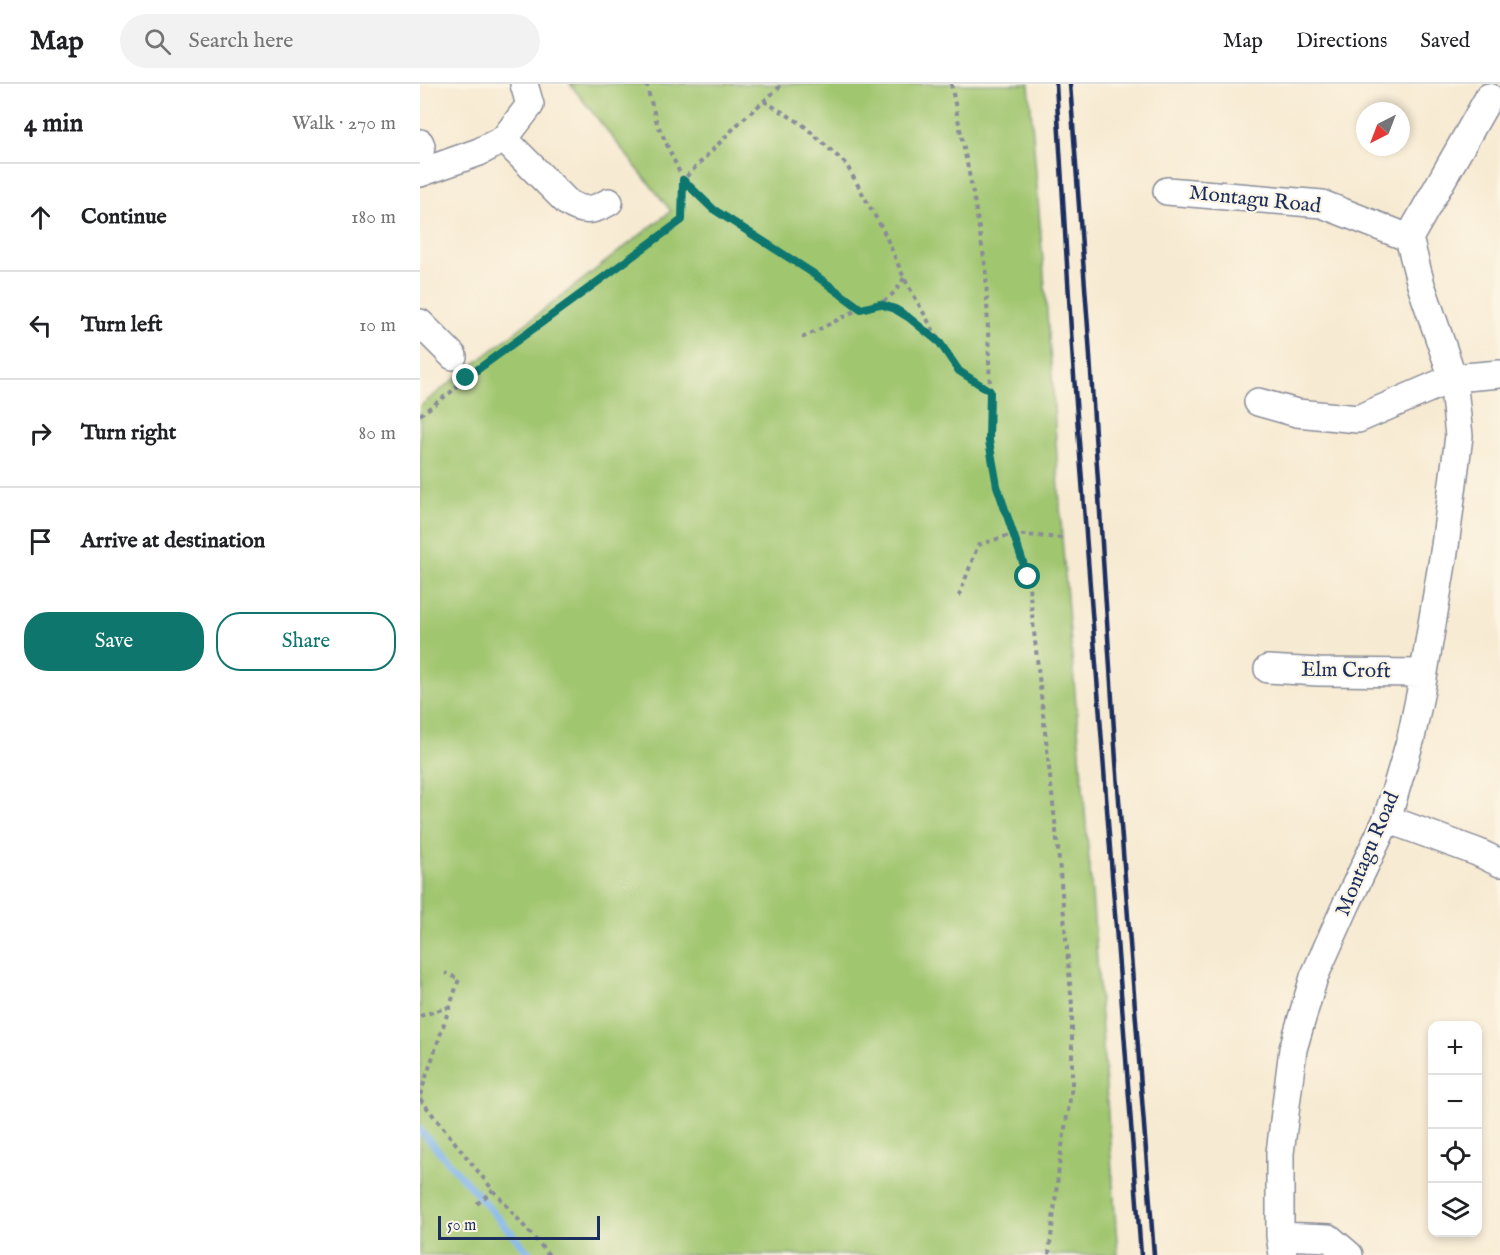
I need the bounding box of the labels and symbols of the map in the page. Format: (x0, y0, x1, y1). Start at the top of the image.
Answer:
north arrow (1356, 102, 1410, 156)
street label: Montagu Road (1188, 180, 1323, 220)
route end (452, 364, 478, 390)
route start (1014, 563, 1040, 589)
street label: Elm Croft (1301, 657, 1391, 685)
street label: Montagu Road (1330, 787, 1407, 920)
scale bar (438, 1213, 600, 1240)

